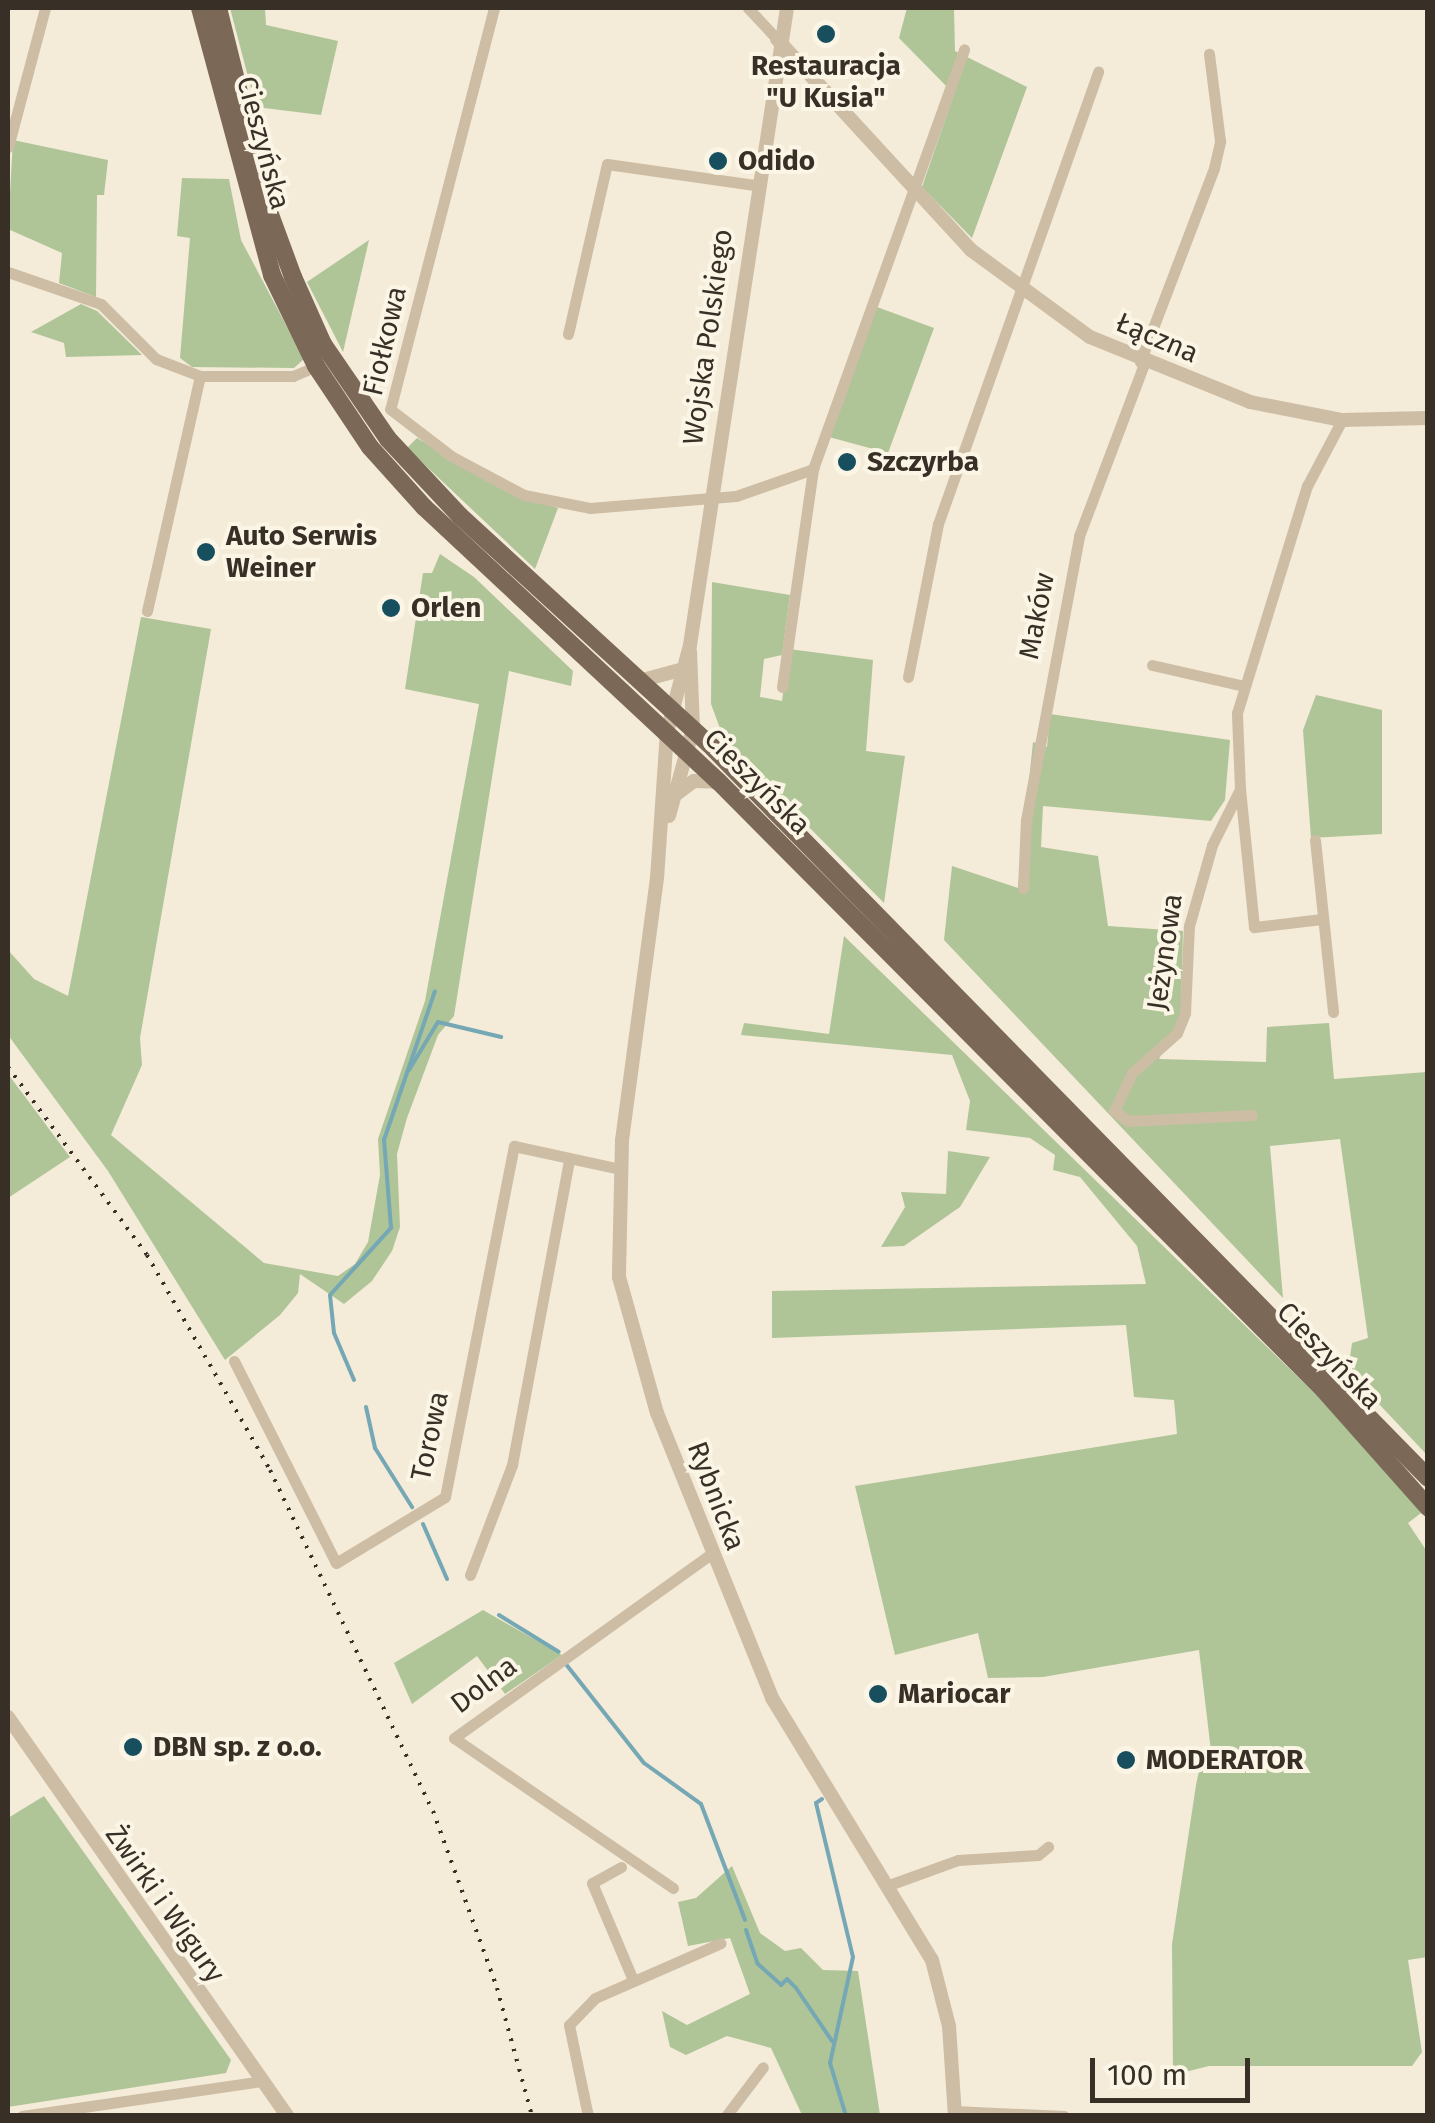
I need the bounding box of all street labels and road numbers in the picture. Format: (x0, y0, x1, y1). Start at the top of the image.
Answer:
street label: Cieszyńska (229, 73, 297, 213)
street label: Wojska Polskiego (676, 227, 740, 447)
street label: Fiołkowa (356, 283, 414, 399)
street label: Łączna (1111, 306, 1203, 370)
street label: Maków (1012, 570, 1062, 662)
street label: Cieszyńska (697, 722, 817, 842)
street label: Jeżynowa (1140, 892, 1190, 1012)
street label: Cieszyńska (1269, 1295, 1389, 1417)
street label: Torowa (404, 1388, 456, 1484)
street label: Rybnicka (680, 1437, 752, 1555)
street label: Dolna (444, 1649, 524, 1721)
street label: Żwirki i Wigury (98, 1819, 232, 1989)

